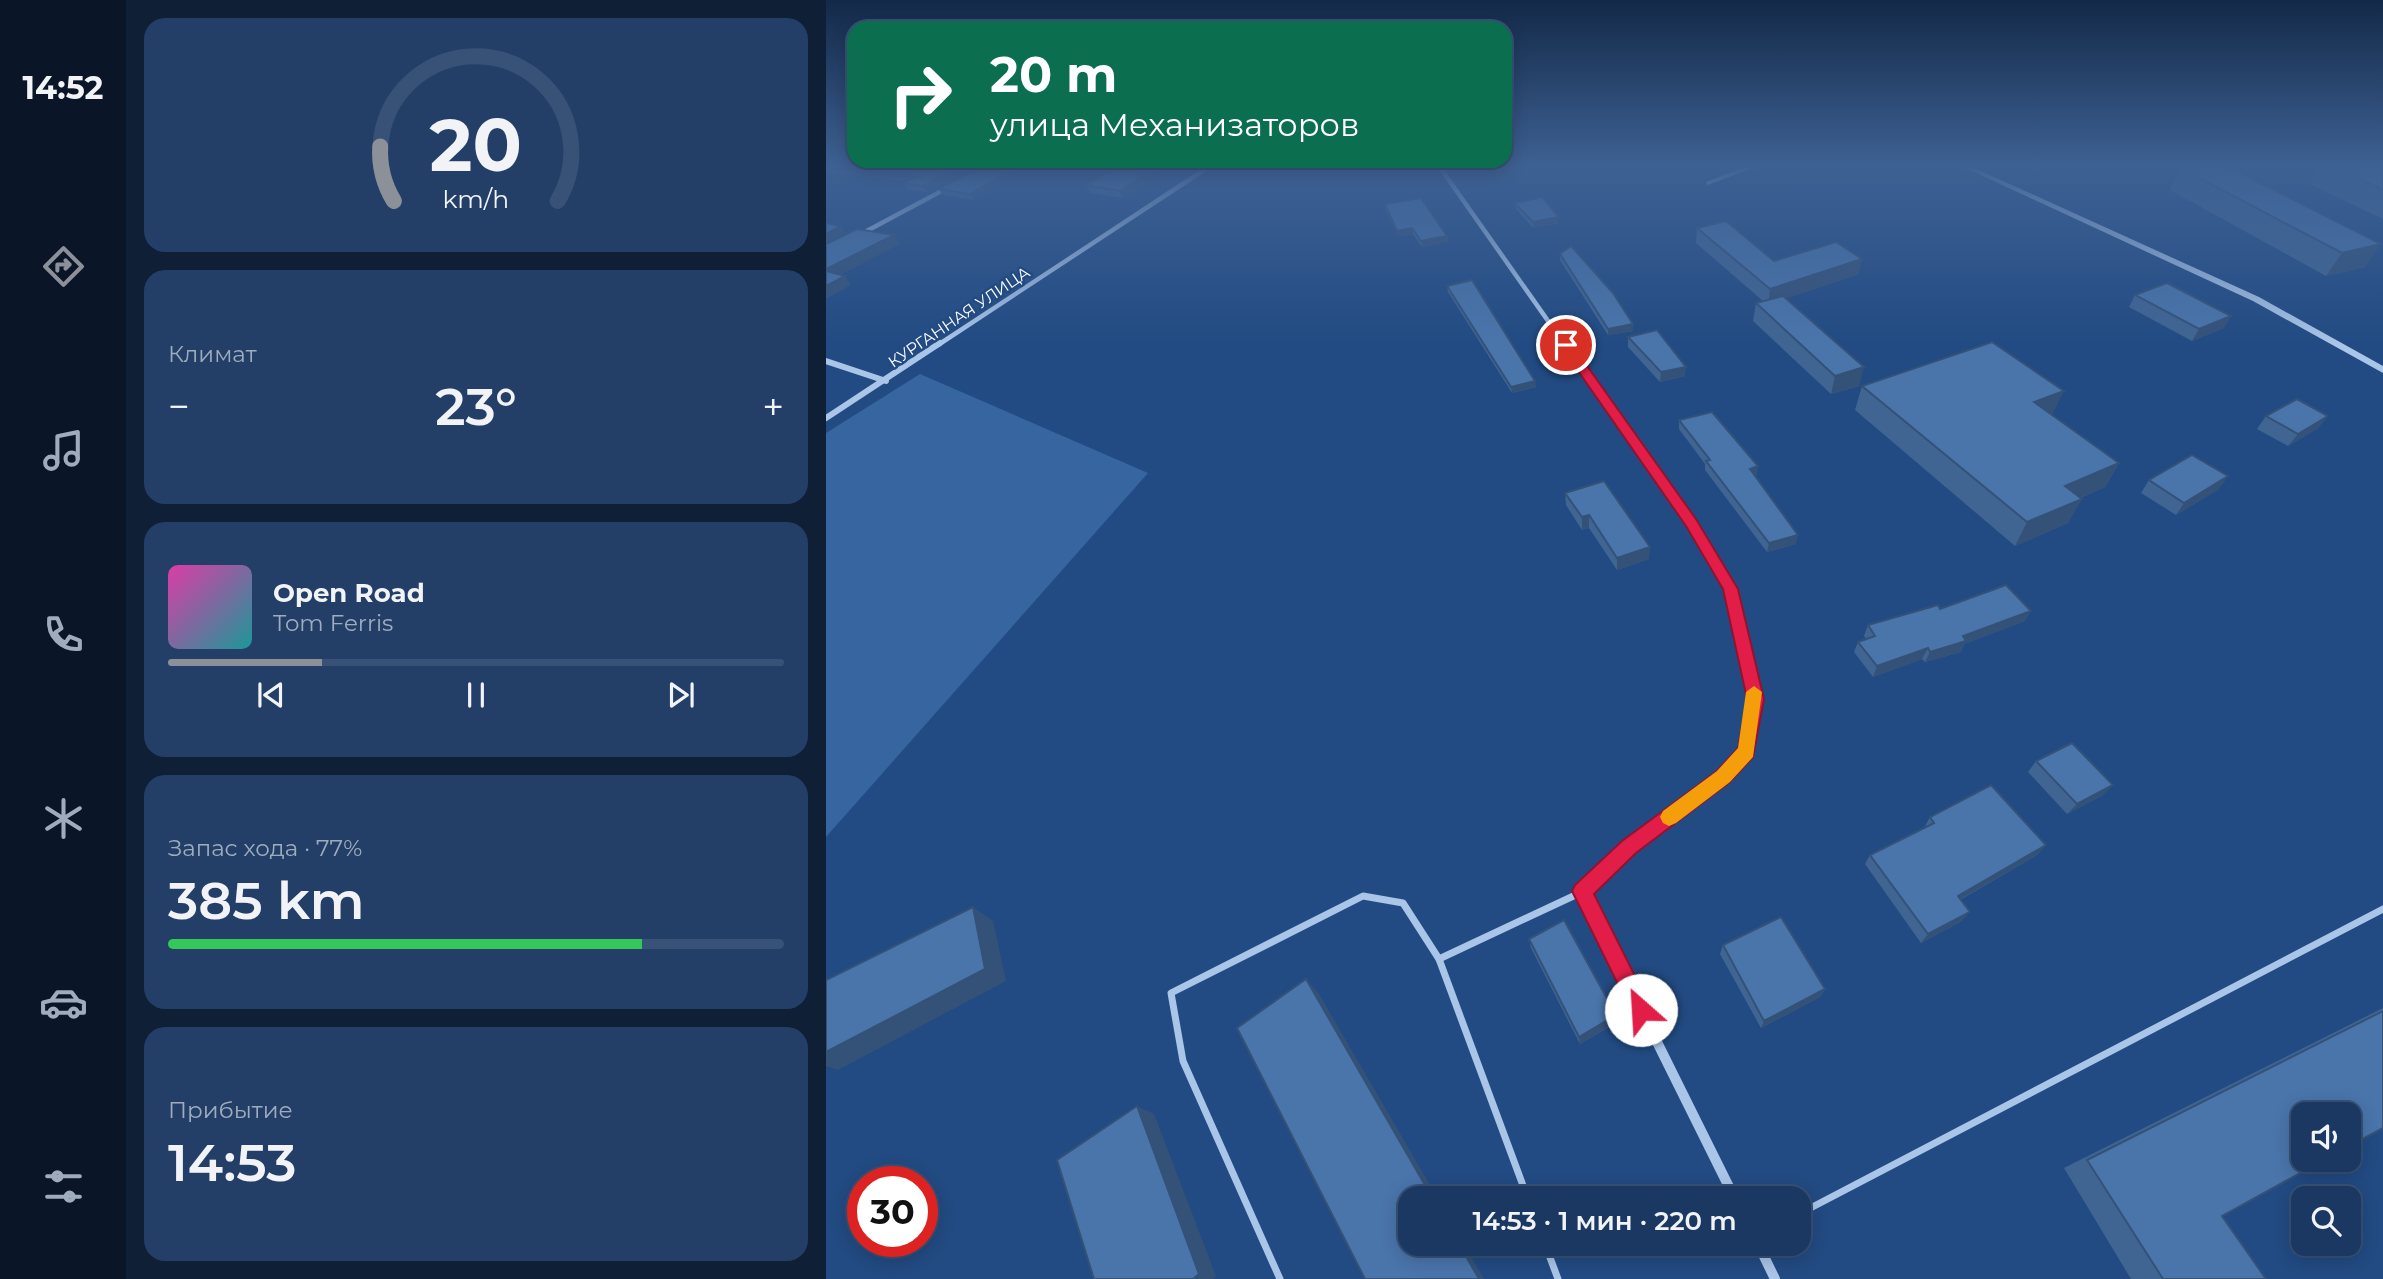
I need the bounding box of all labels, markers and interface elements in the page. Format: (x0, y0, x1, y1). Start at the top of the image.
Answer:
text: 20 m (990, 45, 1117, 104)
icon: right (875, 49, 966, 140)
text: 14:52 (23, 68, 104, 107)
text: 20 (430, 101, 522, 189)
text: улица Механизаторов (990, 105, 1359, 144)
text: km/h (443, 184, 509, 214)
icon: directions (39, 242, 88, 291)
street label: КУРГАННАЯ УЛИЦА (885, 262, 1033, 371)
pin (1536, 315, 1596, 375)
icon: arrive (1547, 326, 1585, 364)
text: Климат (168, 340, 257, 368)
text: 23° (435, 375, 517, 438)
text: − (168, 383, 190, 430)
text: + (762, 383, 784, 430)
icon: music (39, 426, 88, 475)
text: Open Road (273, 577, 425, 609)
text: Tom Ferris (273, 609, 393, 637)
icon: phone (39, 610, 88, 659)
icon: previous (252, 676, 290, 714)
icon: pause (457, 676, 495, 714)
icon: next (662, 676, 700, 714)
icon: climate (39, 794, 88, 843)
text: Запас хода · 77% (168, 834, 362, 862)
text: 385 km (168, 869, 364, 932)
position arrow (1604, 973, 1678, 1047)
icon: car (39, 978, 88, 1027)
text: Прибытие (168, 1096, 293, 1124)
map controls (2291, 1102, 2361, 1256)
button: sound (2291, 1102, 2361, 1172)
text: 14:53 (168, 1131, 297, 1194)
icon: filters (39, 1162, 88, 1211)
speed limit sign: 30 (847, 1166, 938, 1257)
button: search (2291, 1186, 2361, 1256)
text: 14:53 · 1 мин · 220 m (1472, 1205, 1737, 1237)

